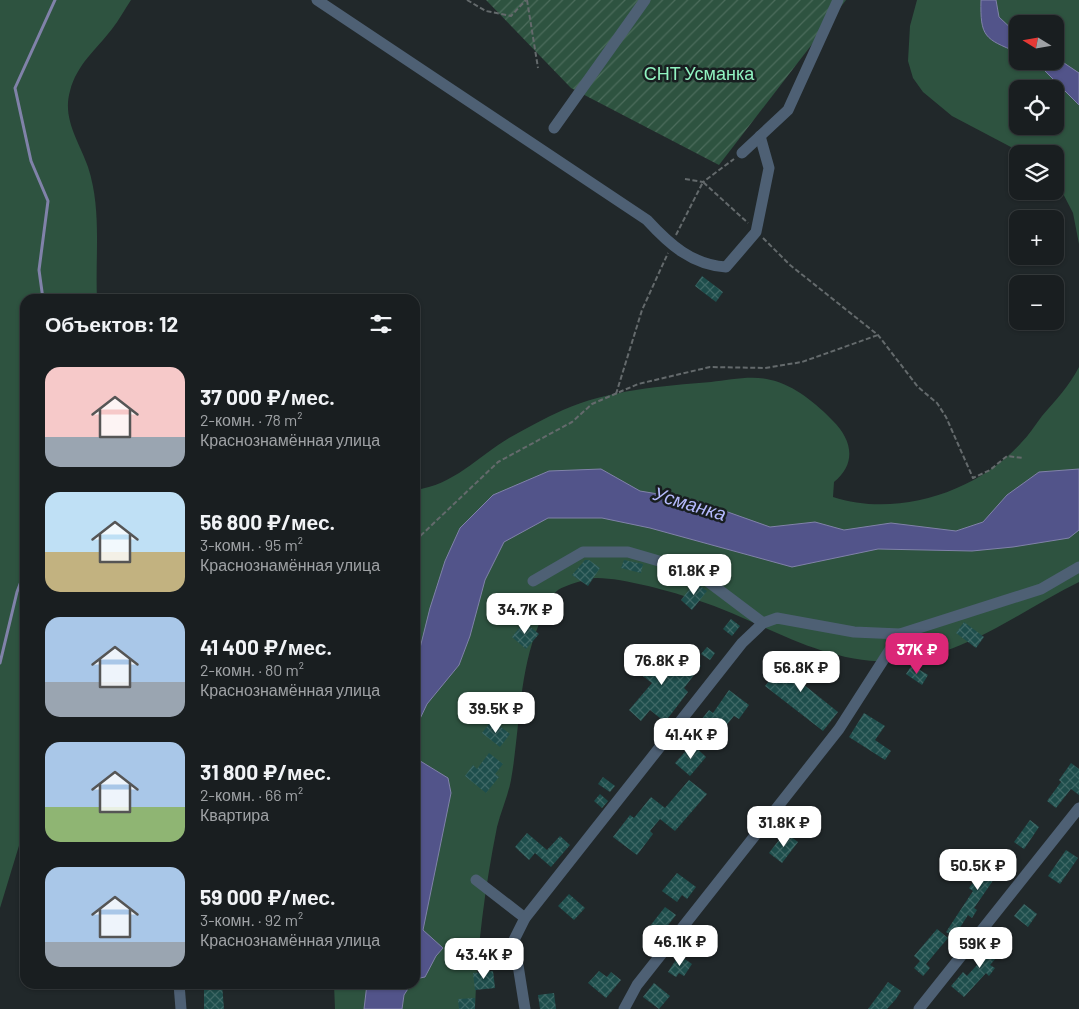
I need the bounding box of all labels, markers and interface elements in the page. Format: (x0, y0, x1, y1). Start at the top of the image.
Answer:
north arrow (1009, 15, 1064, 70)
map controls (1009, 15, 1064, 330)
park label: СНТ Усманка (644, 62, 755, 84)
button: locate (1009, 80, 1064, 135)
button: layers (1009, 145, 1064, 200)
button: + (1009, 210, 1064, 265)
button: − (1009, 275, 1064, 330)
icon: filters (367, 310, 395, 338)
text: Объектов: 12 (45, 311, 178, 336)
text: 37 000 ₽/мес. (200, 384, 335, 409)
icon: home (85, 387, 145, 447)
text: 2-комн. · 78 m² (200, 410, 303, 429)
text: Краснознамённая улица (200, 430, 380, 449)
water label: Усманка (650, 481, 729, 525)
text: 56 800 ₽/мес. (200, 509, 335, 534)
icon: home (85, 512, 145, 572)
text: 3-комн. · 95 m² (200, 535, 303, 554)
pin: 61.8K ₽ (648, 554, 740, 596)
text: Краснознамённая улица (200, 555, 380, 574)
text: 61.8K ₽ (668, 560, 720, 579)
pin: 34.7K ₽ (479, 592, 571, 635)
text: 34.7K ₽ (497, 599, 553, 618)
pin: 37K ₽ (882, 632, 952, 675)
text: 41 400 ₽/мес. (200, 634, 332, 659)
icon: home (85, 637, 145, 697)
text: 37K ₽ (896, 639, 938, 658)
pin: 76.8K ₽ (616, 644, 708, 686)
text: 76.8K ₽ (635, 650, 689, 669)
pin: 56.8K ₽ (755, 650, 847, 693)
text: 56.8K ₽ (774, 657, 828, 676)
text: 2-комн. · 80 m² (200, 660, 304, 679)
text: Краснознамённая улица (200, 680, 380, 699)
pin: 39.5K ₽ (450, 692, 542, 734)
text: 39.5K ₽ (469, 698, 523, 717)
pin: 41.4K ₽ (645, 718, 737, 760)
text: 41.4K ₽ (665, 724, 717, 743)
text: 31 800 ₽/мес. (200, 759, 331, 784)
icon: home (85, 762, 145, 822)
text: 2-комн. · 66 m² (200, 785, 303, 804)
text: Квартира (200, 805, 269, 824)
pin: 31.8K ₽ (738, 806, 830, 848)
text: 31.8K ₽ (758, 812, 810, 831)
pin: 50.5K ₽ (932, 848, 1024, 891)
text: 50.5K ₽ (950, 855, 1006, 874)
text: 59 000 ₽/мес. (200, 884, 336, 909)
icon: home (85, 887, 145, 947)
text: 3-комн. · 92 m² (200, 910, 303, 929)
pin: 46.1K ₽ (634, 924, 726, 967)
pin: 59K ₽ (945, 926, 1015, 969)
text: Краснознамённая улица (200, 930, 380, 949)
text: 46.1K ₽ (654, 931, 706, 950)
text: 59K ₽ (959, 933, 1001, 952)
pin: 43.4K ₽ (438, 938, 530, 980)
text: 43.4K ₽ (456, 944, 512, 963)

